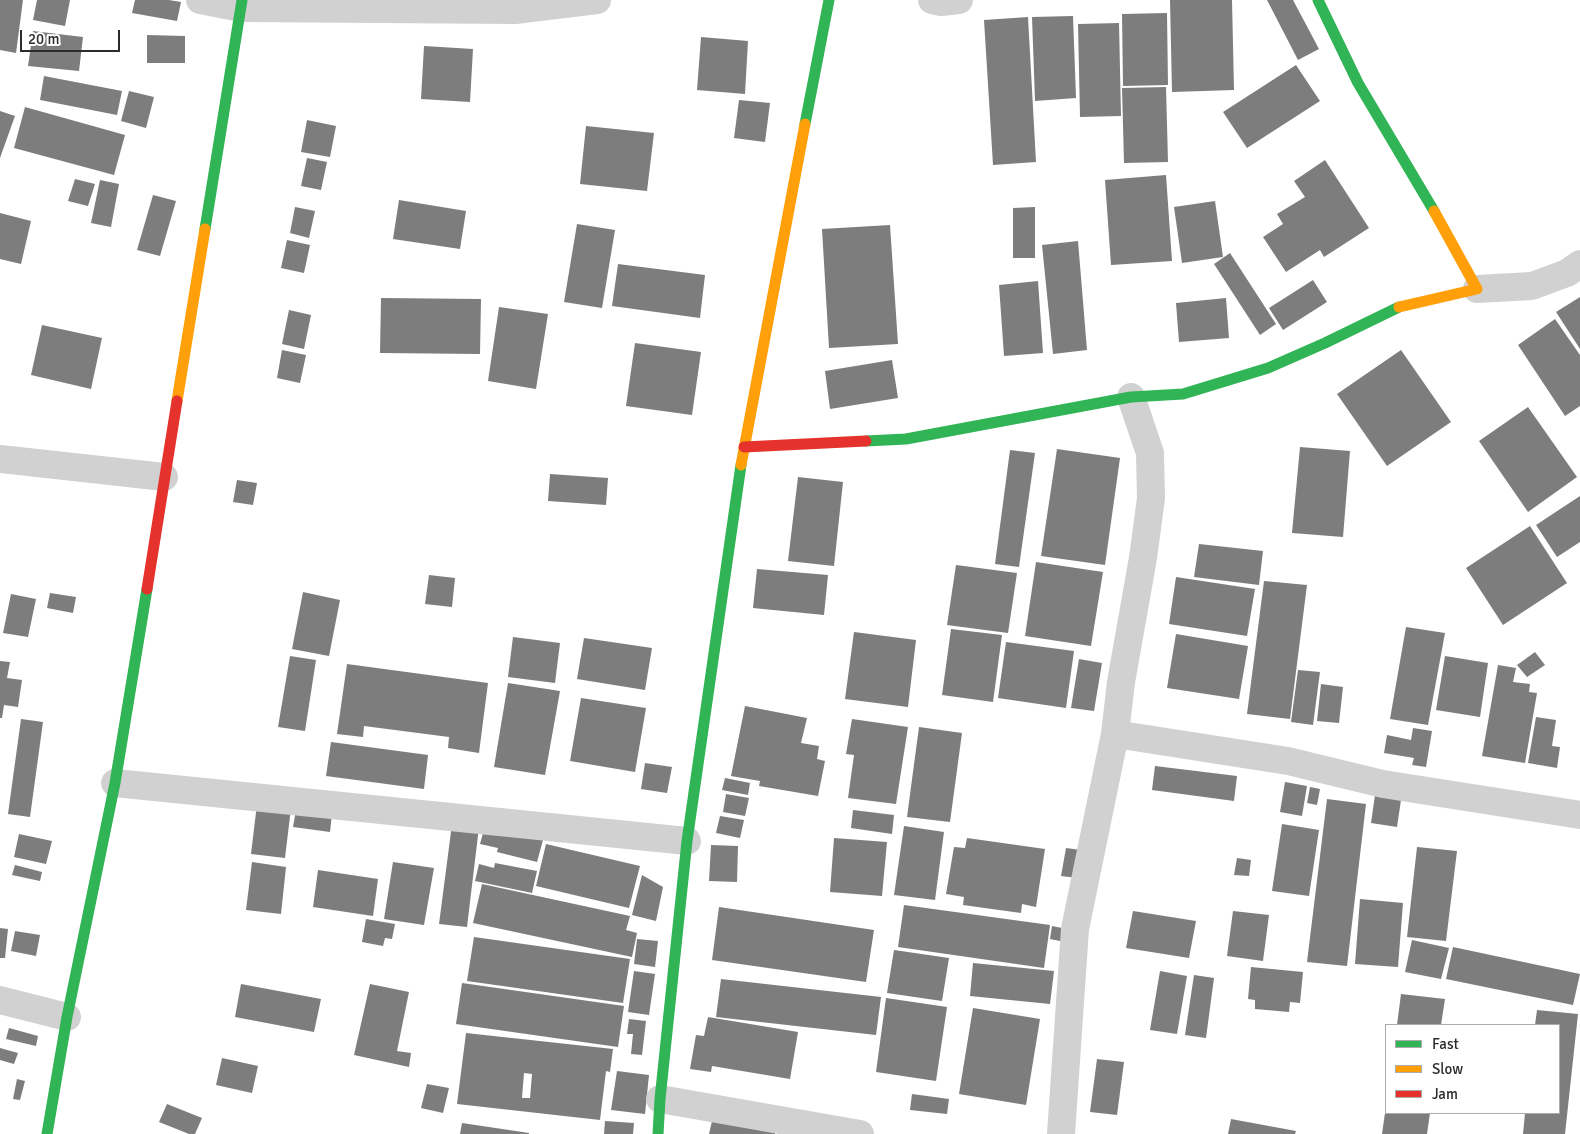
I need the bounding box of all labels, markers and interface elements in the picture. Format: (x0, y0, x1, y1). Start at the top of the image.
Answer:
scale bar (22, 20, 122, 52)
text: 20 m (28, 30, 59, 48)
legend (1385, 1024, 1560, 1114)
text: Fast (1432, 1035, 1459, 1053)
text: Slow (1432, 1060, 1463, 1078)
text: Jam (1432, 1085, 1458, 1103)

